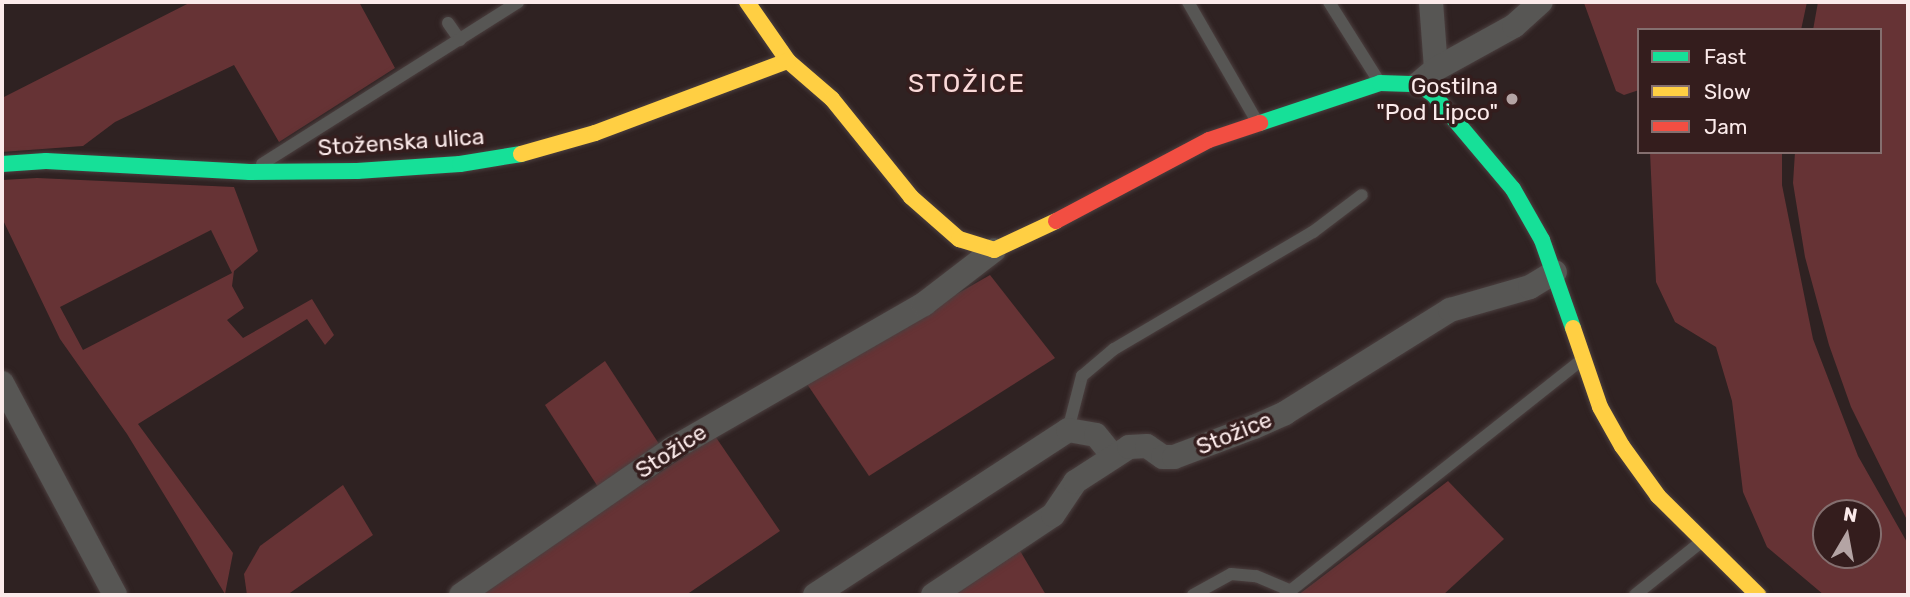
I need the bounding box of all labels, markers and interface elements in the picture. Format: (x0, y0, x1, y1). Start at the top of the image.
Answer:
legend (1637, 28, 1882, 154)
text: Fast (1704, 44, 1746, 69)
district label: STOŽICE (909, 68, 1025, 100)
place label: Gostilna "Pod Lipco" (1376, 72, 1498, 126)
text: Slow (1704, 79, 1751, 104)
marker: Gostilna "Pod Lipco" (1504, 91, 1520, 107)
text: Jam (1704, 114, 1748, 139)
street label: Stoženska ulica (317, 122, 485, 162)
street label: Stožice (1192, 405, 1276, 461)
street label: Stožice (630, 418, 712, 484)
north arrow (1812, 499, 1882, 569)
text: N (1842, 502, 1859, 527)

